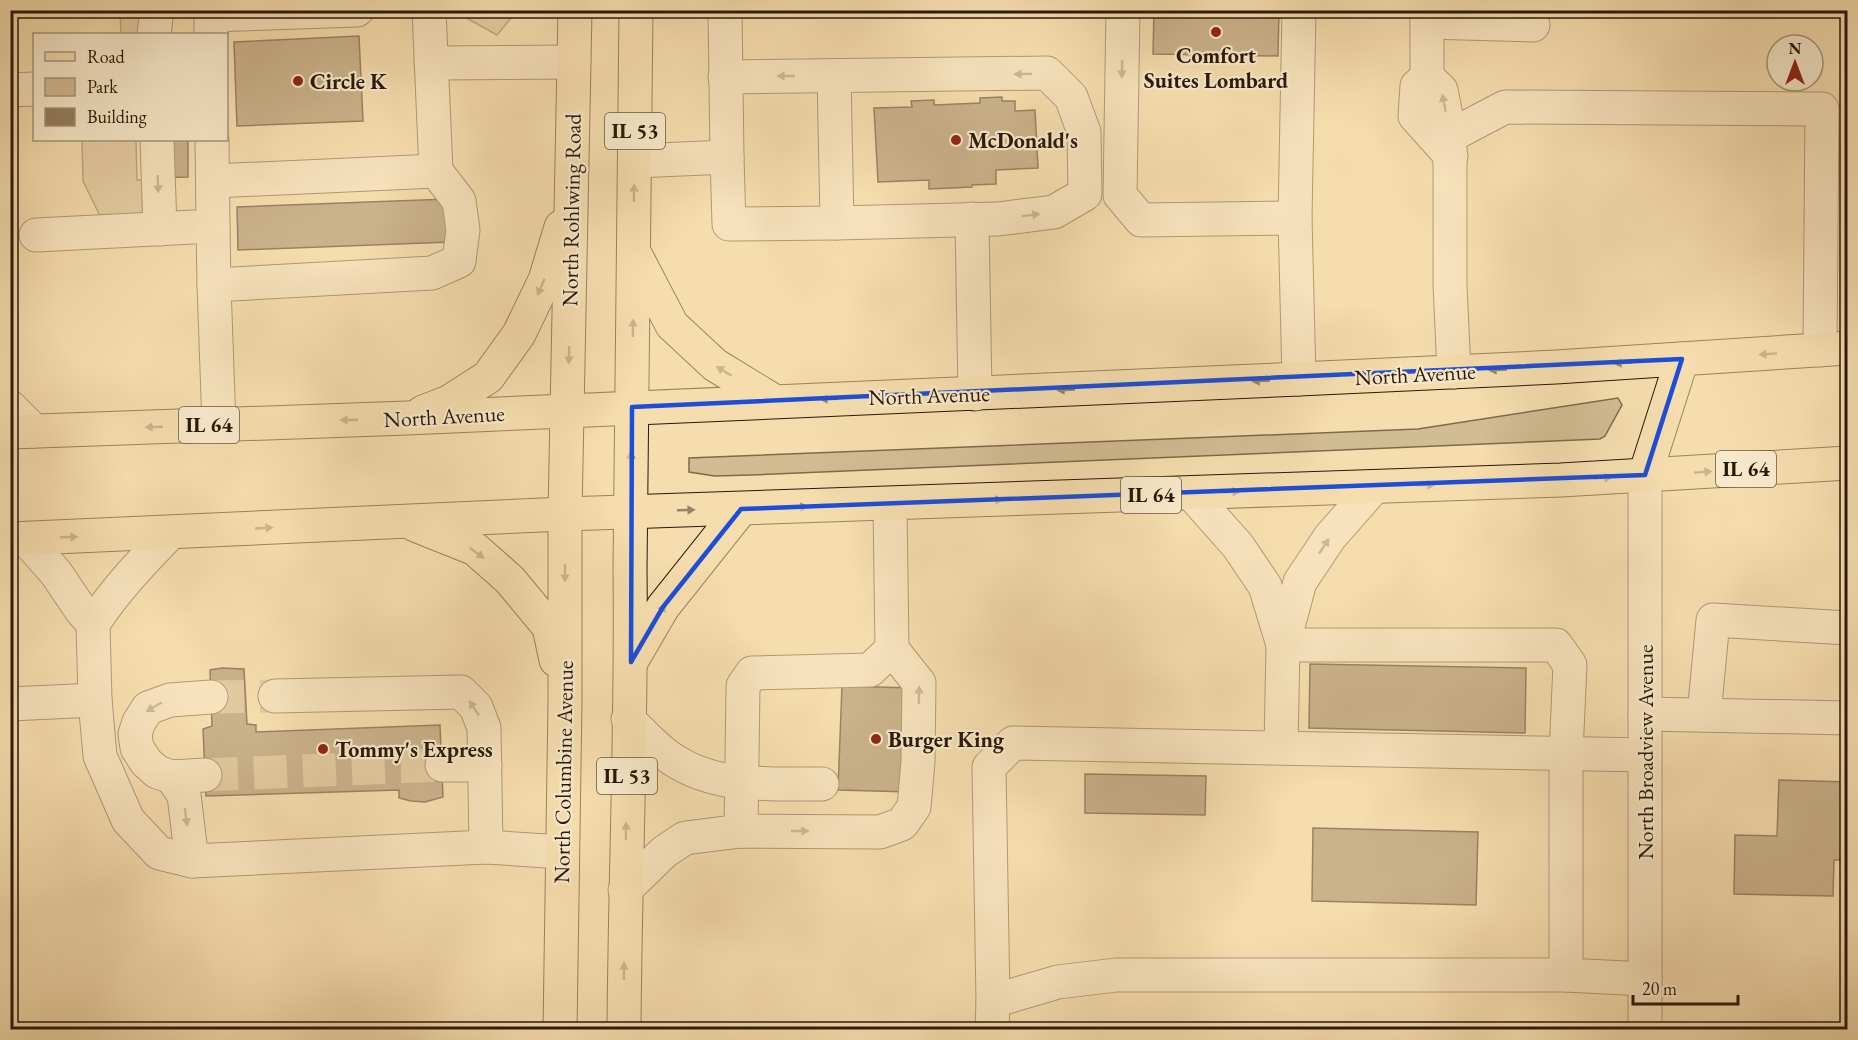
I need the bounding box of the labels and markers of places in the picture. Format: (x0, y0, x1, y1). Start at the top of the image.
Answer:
marker: Comfort Suites Lombard (1209, 25, 1223, 39)
place label: Comfort Suites Lombard (1144, 41, 1288, 95)
place label: Circle K (310, 67, 387, 96)
marker: Circle K (291, 74, 305, 88)
place label: McDonald's (968, 126, 1078, 155)
marker: McDonald's (949, 133, 963, 147)
place label: Burger King (888, 725, 1005, 754)
marker: Burger King (869, 732, 883, 746)
place label: Tommy's Express (335, 735, 493, 764)
marker: Tommy's Express (316, 742, 330, 756)

